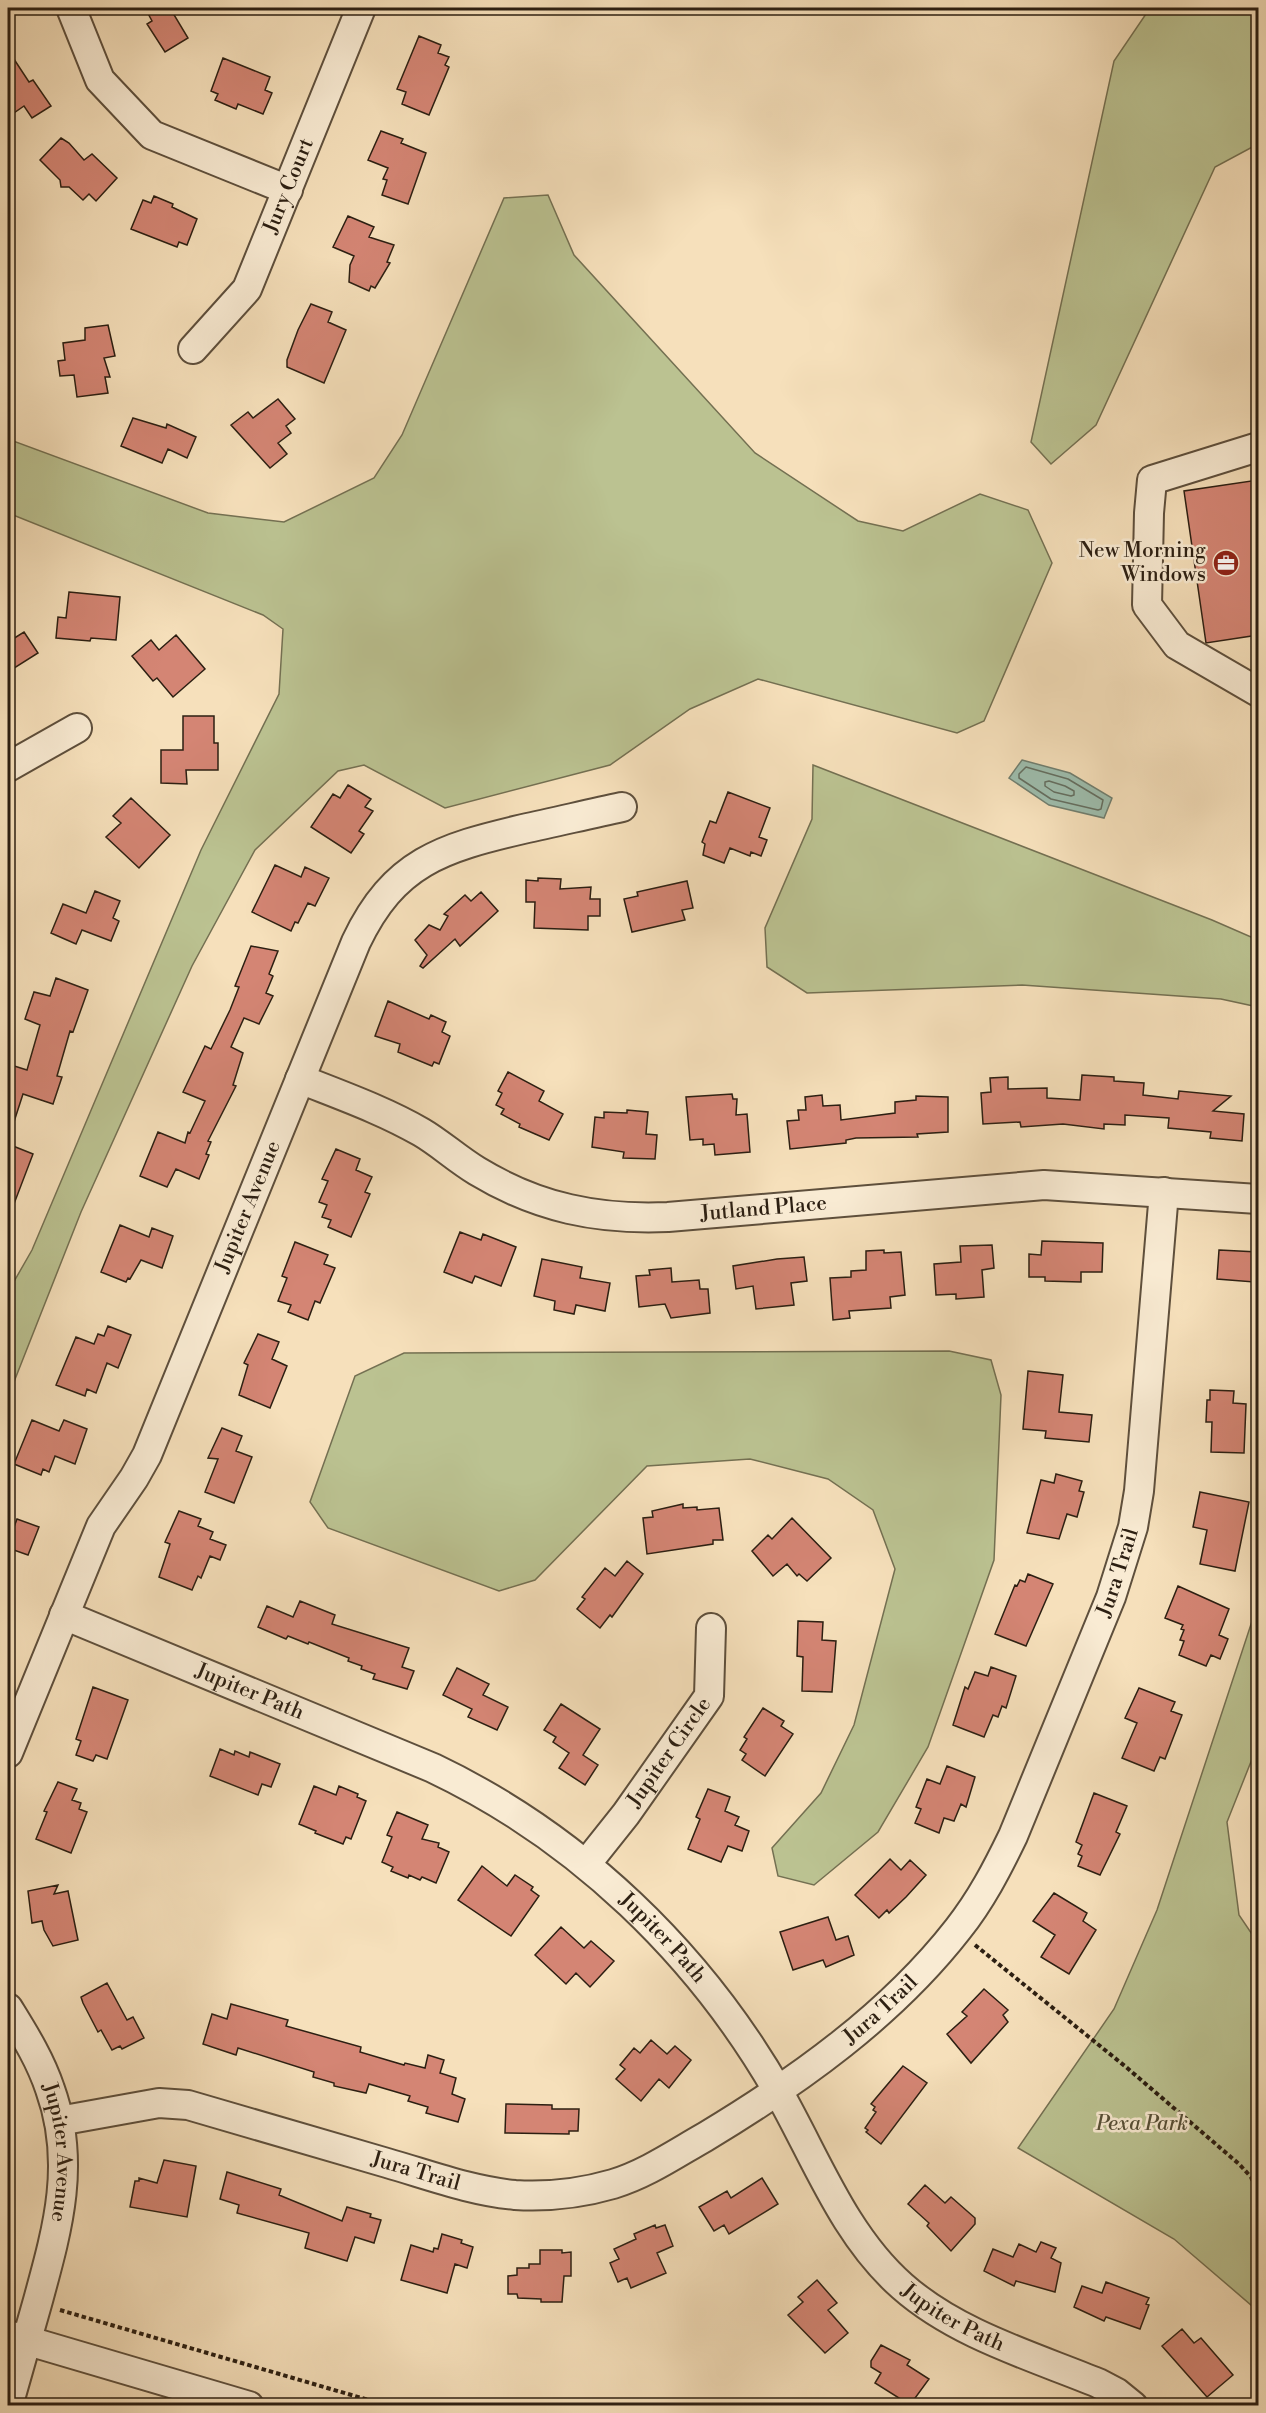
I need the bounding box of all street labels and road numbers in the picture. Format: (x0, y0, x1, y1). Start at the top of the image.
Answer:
street label: Jury Court (257, 134, 320, 238)
street label: Jupiter Avenue (209, 1137, 287, 1278)
street label: Jutland Place (698, 1191, 828, 1227)
street label: Jura Trail (1091, 1525, 1145, 1622)
street label: Jupiter Path (191, 1658, 308, 1726)
street label: Jupiter Circle (621, 1692, 717, 1813)
street label: Jupiter Path (613, 1886, 712, 1989)
street label: Jura Trail (837, 1970, 924, 2051)
street label: Jupiter Avenue (36, 2079, 76, 2224)
street label: Jura Trail (367, 2146, 463, 2197)
street label: Jupiter Path (895, 2277, 1009, 2358)

